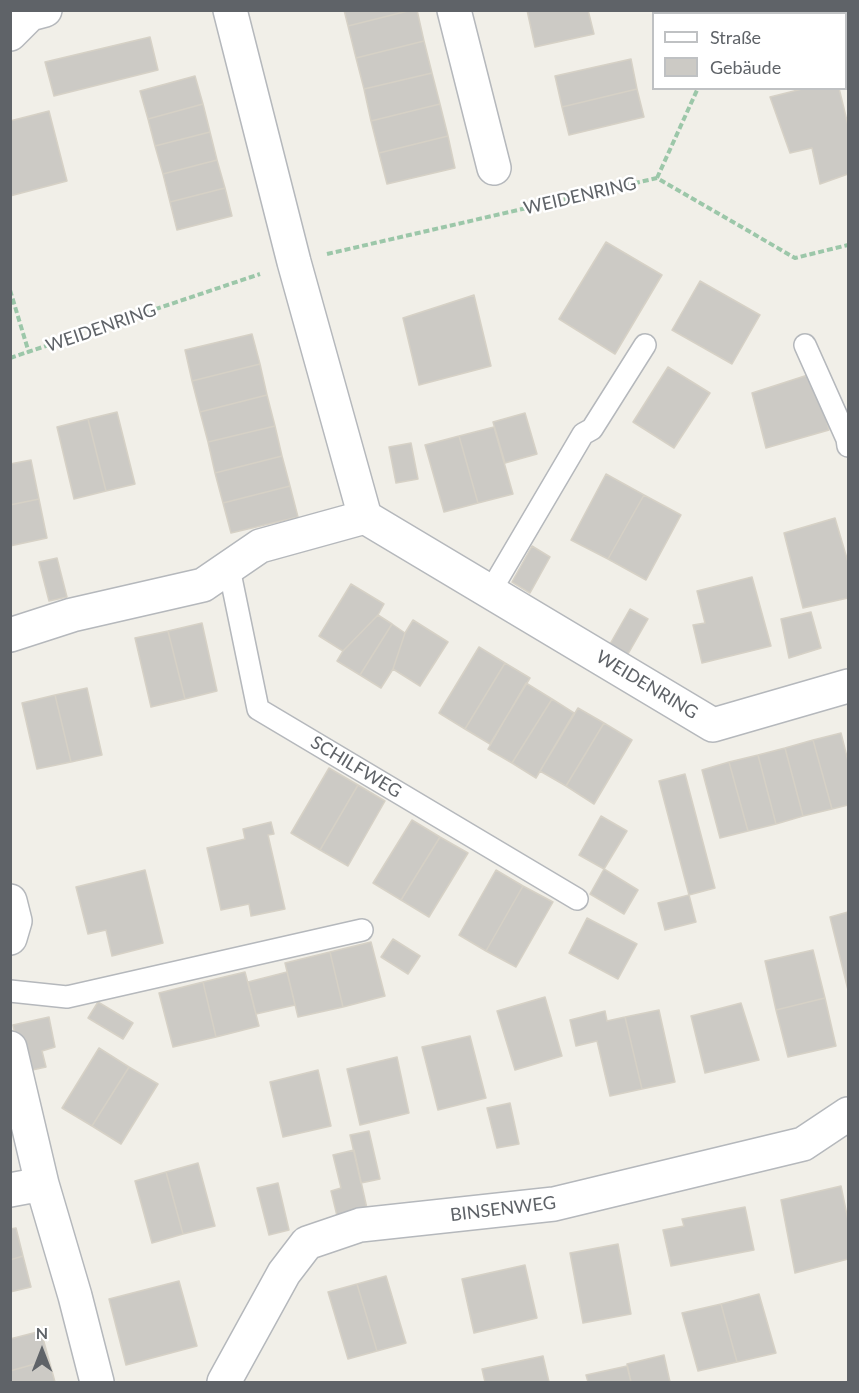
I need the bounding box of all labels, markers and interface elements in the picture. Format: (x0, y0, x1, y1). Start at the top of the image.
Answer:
legend (652, 12, 847, 90)
text: Straße (710, 26, 761, 48)
text: Gebäude (710, 56, 781, 78)
street label: WEIDENRING (521, 173, 639, 219)
street label: WEIDENRING (43, 299, 159, 357)
street label: WEIDENRING (592, 646, 702, 724)
street label: SCHILFWEG (307, 732, 405, 802)
street label: BINSENWEG (449, 1192, 557, 1226)
north arrow (12, 1321, 72, 1381)
text: N (36, 1323, 48, 1342)

